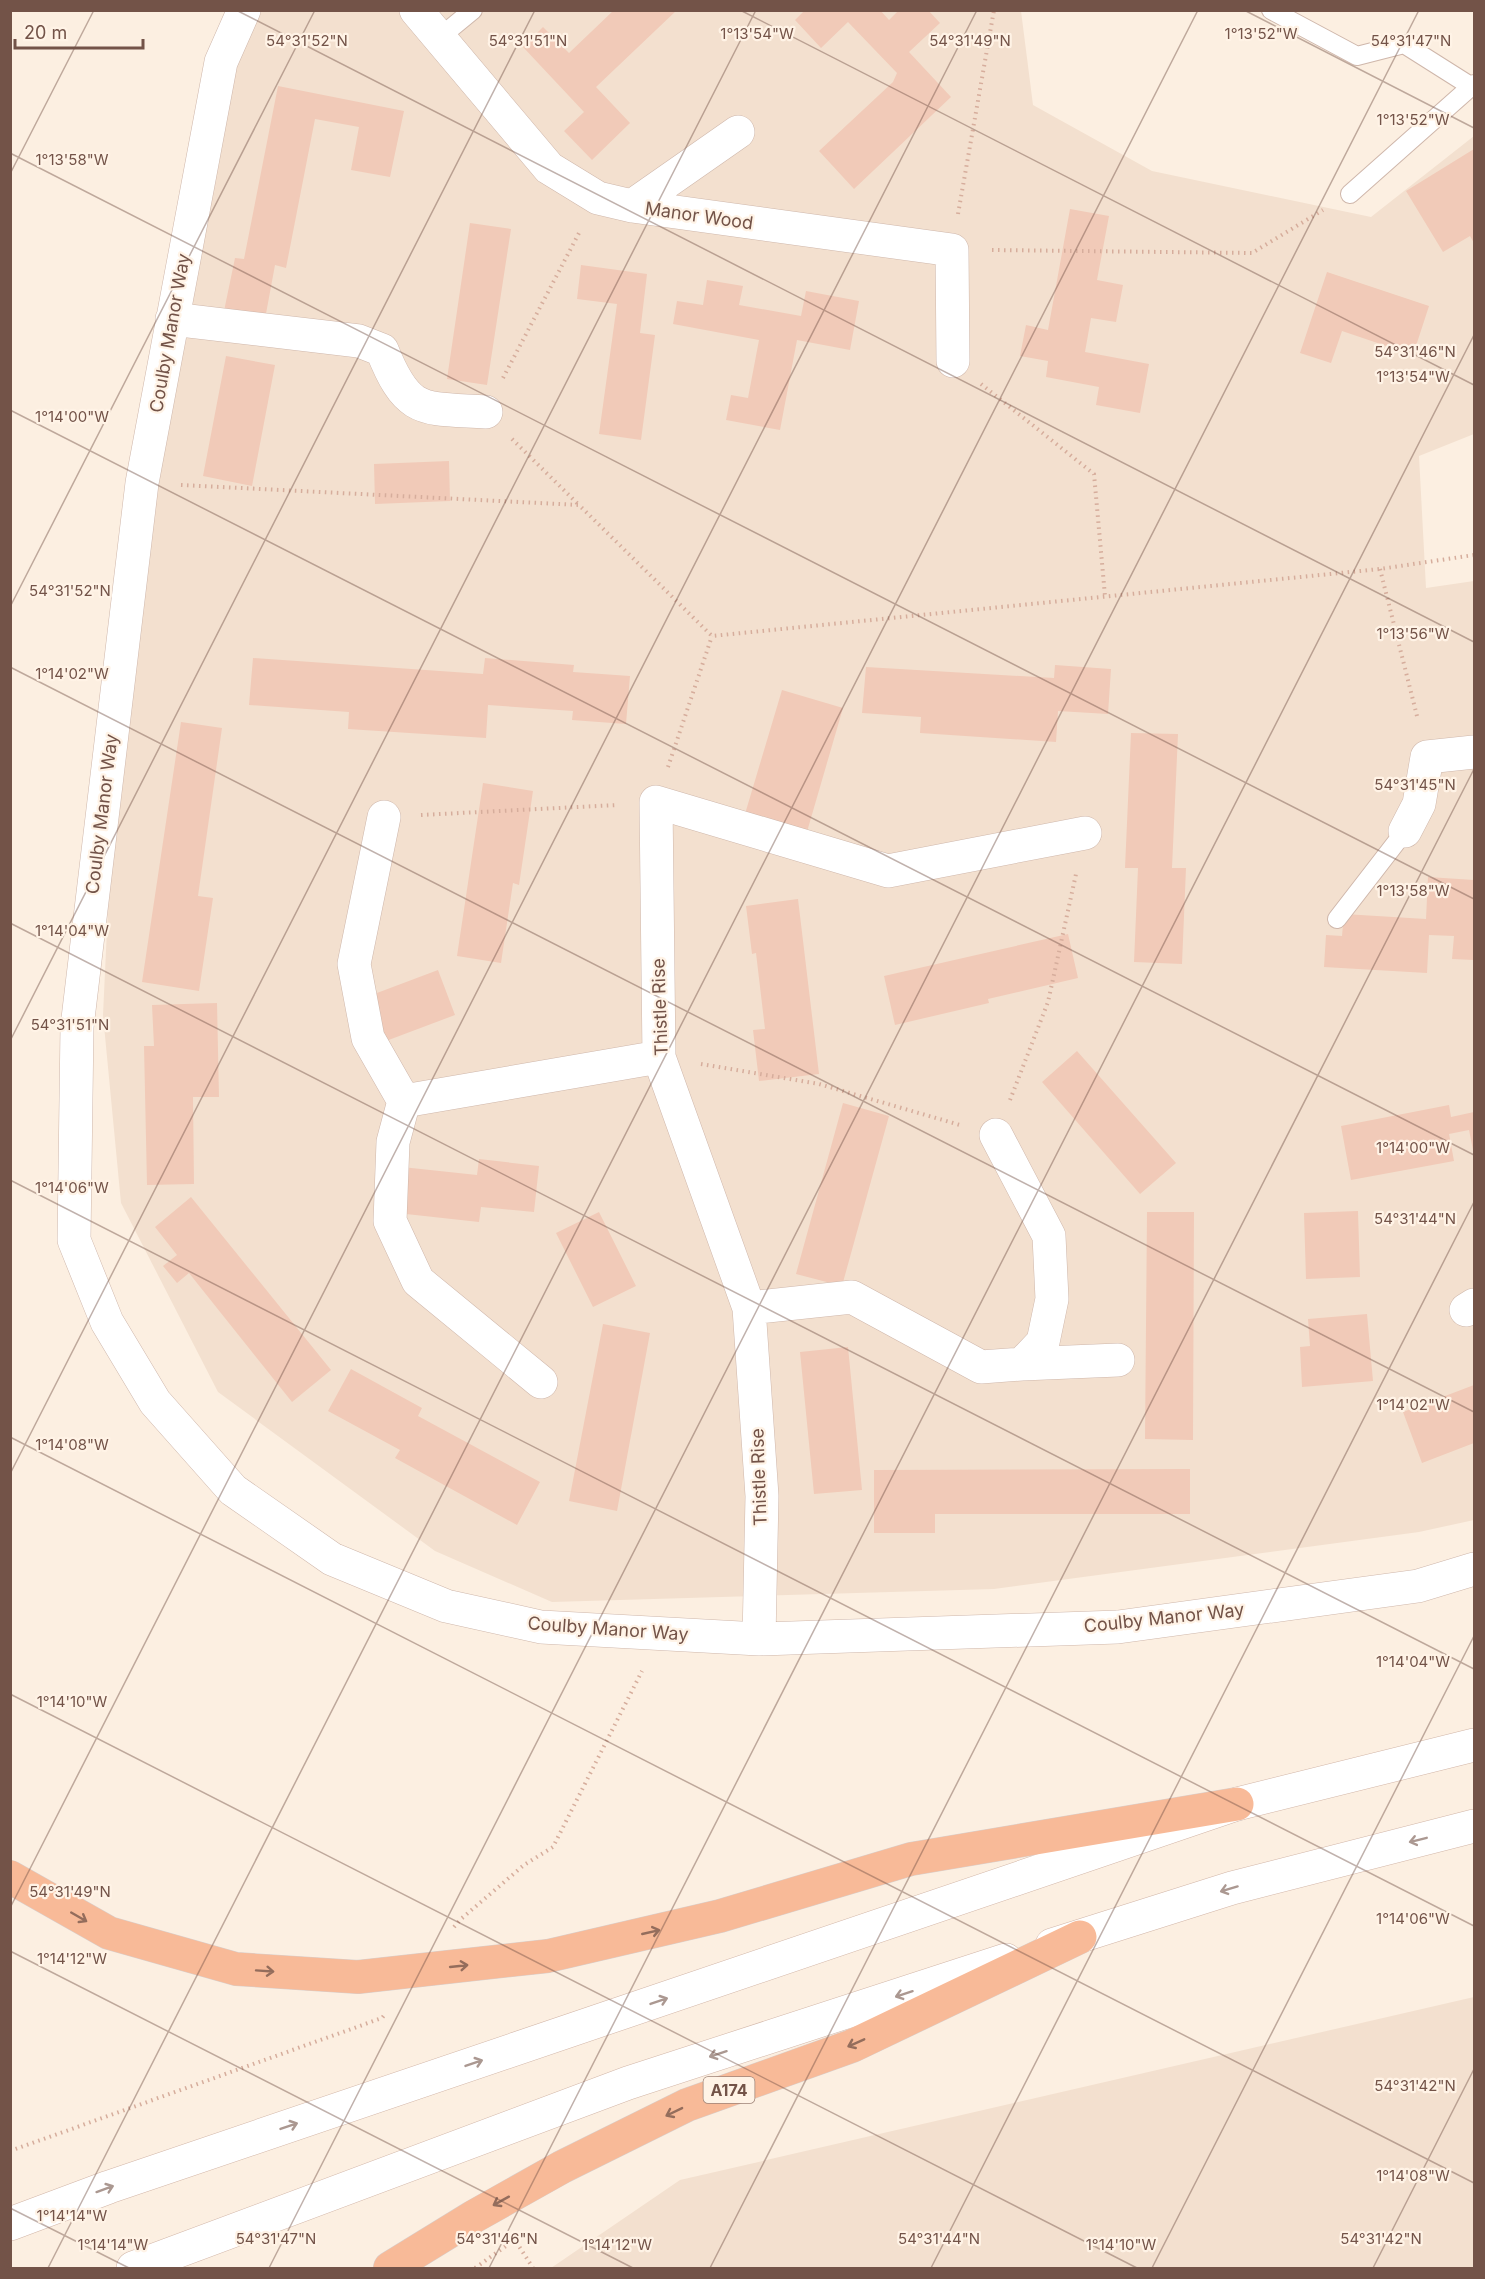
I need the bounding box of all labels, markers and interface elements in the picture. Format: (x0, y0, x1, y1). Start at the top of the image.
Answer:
scale bar (15, 12, 142, 50)
text: 20 m (24, 22, 67, 43)
text: 1°13'54"W (720, 24, 794, 43)
text: 1°13'52"W (1225, 24, 1298, 43)
text: 54°31'52"N (266, 31, 348, 50)
text: 54°31'51"N (489, 31, 567, 50)
text: 54°31'49"N (929, 31, 1011, 50)
text: 54°31'47"N (1371, 31, 1451, 50)
text: 1°13'52"W (1377, 110, 1450, 129)
text: 1°13'58"W (36, 150, 109, 169)
street label: Manor Wood (644, 198, 755, 233)
street label: Coulby Manor Way (145, 252, 194, 414)
text: 54°31'46"N (1374, 342, 1456, 361)
text: 1°13'54"W (1376, 367, 1450, 386)
text: 1°14'00"W (35, 407, 109, 426)
text: 54°31'52"N (29, 581, 111, 600)
text: 1°13'56"W (1377, 624, 1450, 643)
text: 1°14'02"W (35, 664, 109, 683)
street label: Coulby Manor Way (81, 733, 122, 895)
text: 54°31'45"N (1374, 775, 1456, 794)
text: 1°13'58"W (1377, 881, 1450, 900)
text: 1°14'04"W (35, 921, 109, 940)
street label: Thistle Rise (647, 958, 672, 1056)
text: 54°31'51"N (31, 1015, 109, 1034)
text: 1°14'00"W (1376, 1138, 1450, 1157)
text: 1°14'06"W (35, 1178, 109, 1197)
text: 54°31'44"N (1374, 1209, 1456, 1228)
text: 1°14'02"W (1376, 1395, 1450, 1414)
street label: Thistle Rise (746, 1428, 771, 1526)
text: 1°14'08"W (35, 1435, 109, 1454)
street label: Coulby Manor Way (1083, 1599, 1245, 1636)
street label: Coulby Manor Way (527, 1612, 689, 1645)
text: 1°14'04"W (1376, 1652, 1450, 1671)
text: 1°14'10"W (37, 1692, 107, 1711)
one-way arrow (1409, 1835, 1428, 1847)
text: 54°31'49"N (29, 1882, 111, 1901)
one-way arrow (1220, 1884, 1239, 1895)
text: 1°14'06"W (1376, 1909, 1450, 1928)
one-way arrow (71, 1911, 88, 1923)
one-way arrow (641, 1926, 660, 1937)
text: 1°14'12"W (37, 1949, 107, 1968)
one-way arrow (449, 1960, 469, 1971)
one-way arrow (255, 1966, 275, 1977)
one-way arrow (894, 1989, 913, 2000)
one-way arrow (649, 1994, 668, 2005)
one-way arrow (848, 2038, 866, 2049)
one-way arrow (709, 2049, 728, 2060)
one-way arrow (464, 2057, 483, 2068)
text: 54°31'42"N (1374, 2076, 1456, 2095)
road number: A174 (704, 2077, 754, 2103)
one-way arrow (665, 2106, 683, 2118)
one-way arrow (279, 2120, 298, 2131)
text: 1°14'08"W (1376, 2166, 1450, 2185)
one-way arrow (95, 2183, 114, 2194)
one-way arrow (493, 2195, 510, 2207)
text: 1°14'14"W (37, 2206, 108, 2225)
text: 54°31'47"N (236, 2229, 316, 2248)
text: 54°31'46"N (456, 2229, 538, 2248)
text: 54°31'44"N (898, 2229, 980, 2248)
text: 54°31'42"N (1340, 2229, 1422, 2248)
text: 1°14'14"W (78, 2235, 149, 2254)
text: 1°14'12"W (582, 2235, 652, 2254)
text: 1°14'10"W (1086, 2235, 1156, 2254)

